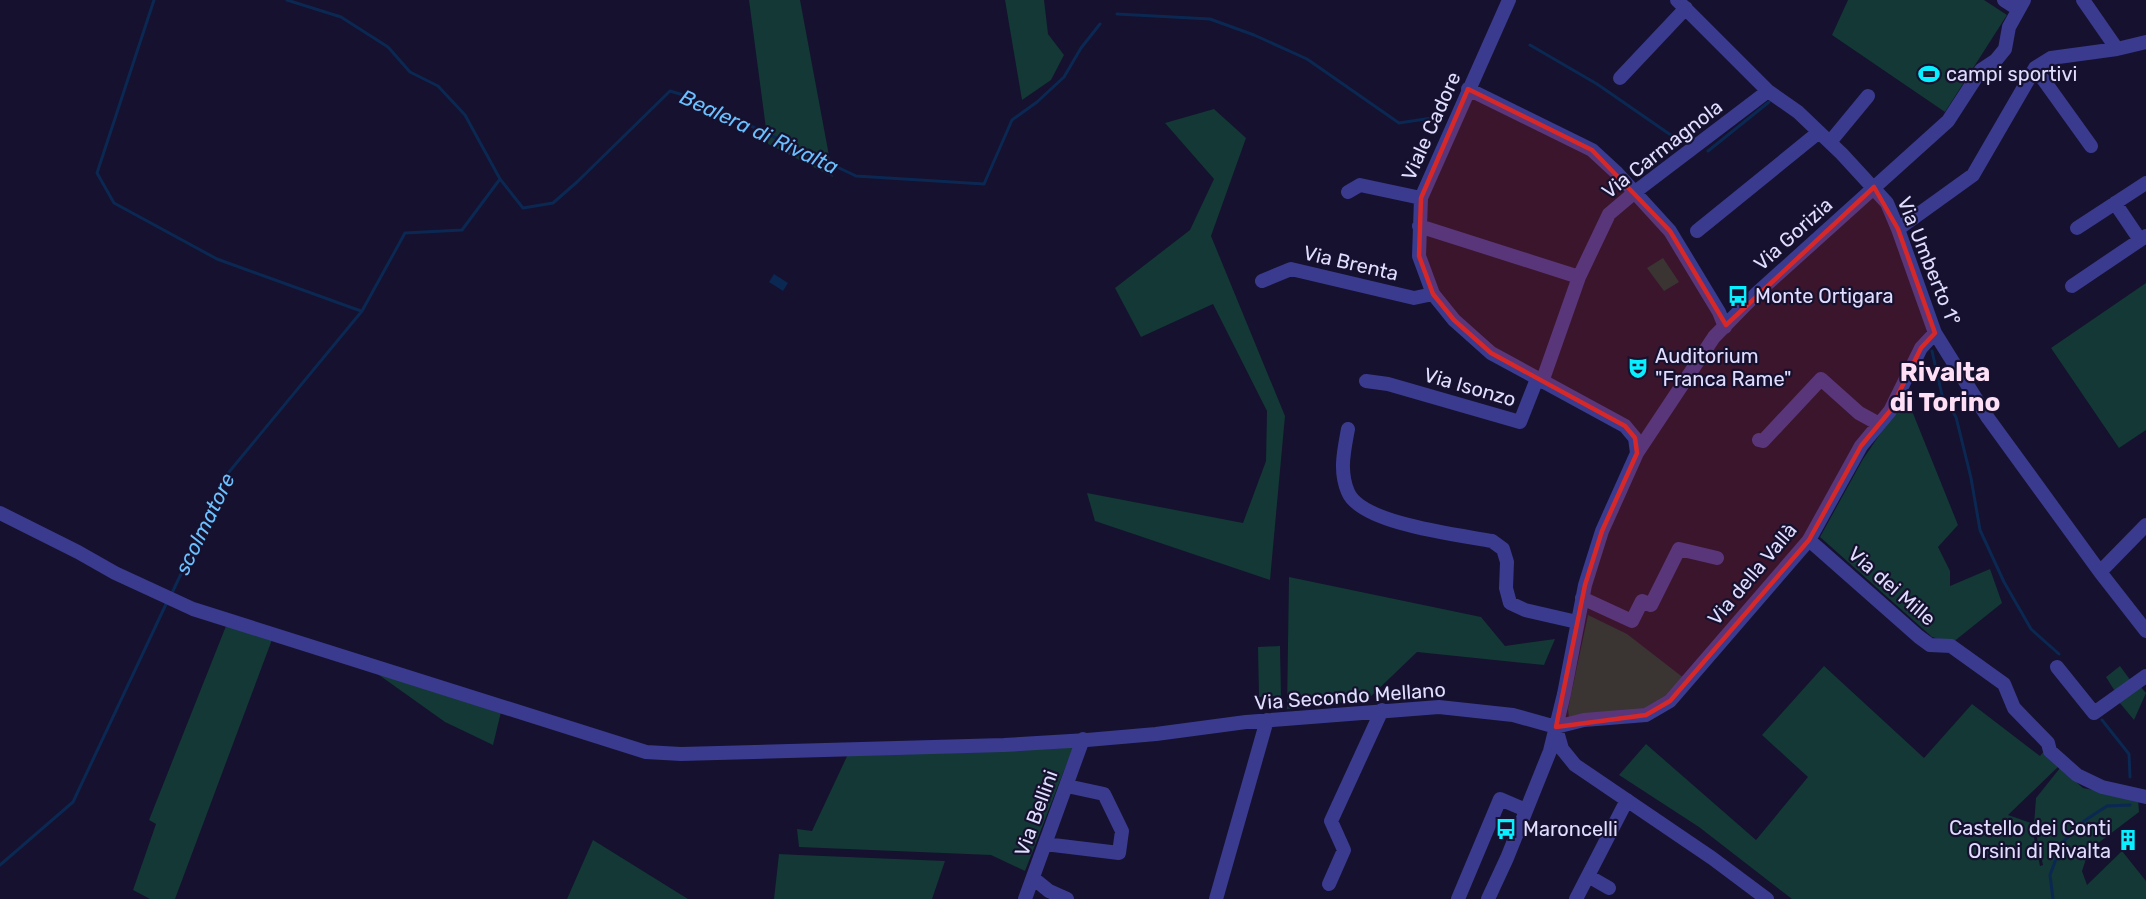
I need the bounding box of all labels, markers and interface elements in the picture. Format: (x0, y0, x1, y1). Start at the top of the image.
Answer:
sports icon: campi sportivi (1917, 62, 1941, 86)
place label: campi sportivi (1946, 62, 2077, 86)
street label: Viale Cadore (1396, 68, 1466, 184)
water label: Bealera di Rivalta (676, 84, 842, 179)
street label: Via Carmagnola (1597, 95, 1727, 203)
street label: Via Gorizia (1749, 192, 1837, 276)
street label: Via Umberto 1° (1892, 193, 1966, 329)
street label: Via Brenta (1301, 240, 1401, 286)
bus stop icon: Monte Ortigara (1726, 284, 1750, 308)
place label: Monte Ortigara (1755, 284, 1894, 308)
place label: Auditorium "Franca Rame" (1655, 344, 1792, 391)
theatre icon: Auditorium "Franca Rame" (1626, 356, 1650, 380)
district label: Rivalta di Torino (1890, 357, 2000, 418)
street label: Via Isonzo (1421, 362, 1519, 412)
water label: scolmatore (169, 469, 240, 579)
street label: Via della Vallà (1702, 518, 1802, 630)
street label: Via dei Mille (1843, 541, 1941, 631)
street label: Via Secondo Mellano (1253, 677, 1447, 715)
street label: Via Bellini (1009, 767, 1063, 859)
place label: Castello dei Conti Orsini di Rivalta (1949, 816, 2111, 863)
bus stop icon: Maroncelli (1494, 817, 1518, 841)
place label: Maroncelli (1523, 817, 1618, 841)
building icon: Castello dei Conti Orsini di Rivalta (2116, 828, 2140, 852)

